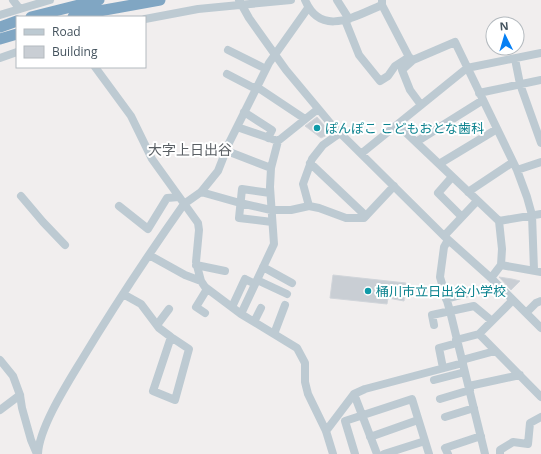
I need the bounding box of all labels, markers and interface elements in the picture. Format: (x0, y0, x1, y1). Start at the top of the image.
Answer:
legend (16, 16, 146, 68)
north arrow (485, 16, 525, 56)
text: N (499, 18, 509, 33)
text: Road (52, 23, 81, 40)
text: Building (52, 43, 98, 60)
place label: ぽんぽこ こどもおとな歯科 (325, 119, 484, 137)
marker: ぽんぽこ こどもおとな歯科 (312, 123, 322, 133)
district label: 大字上日出谷 (148, 140, 232, 159)
place label: 桶川市立日出谷小学校 (376, 282, 506, 300)
marker: 桶川市立日出谷小学校 (363, 286, 373, 296)

